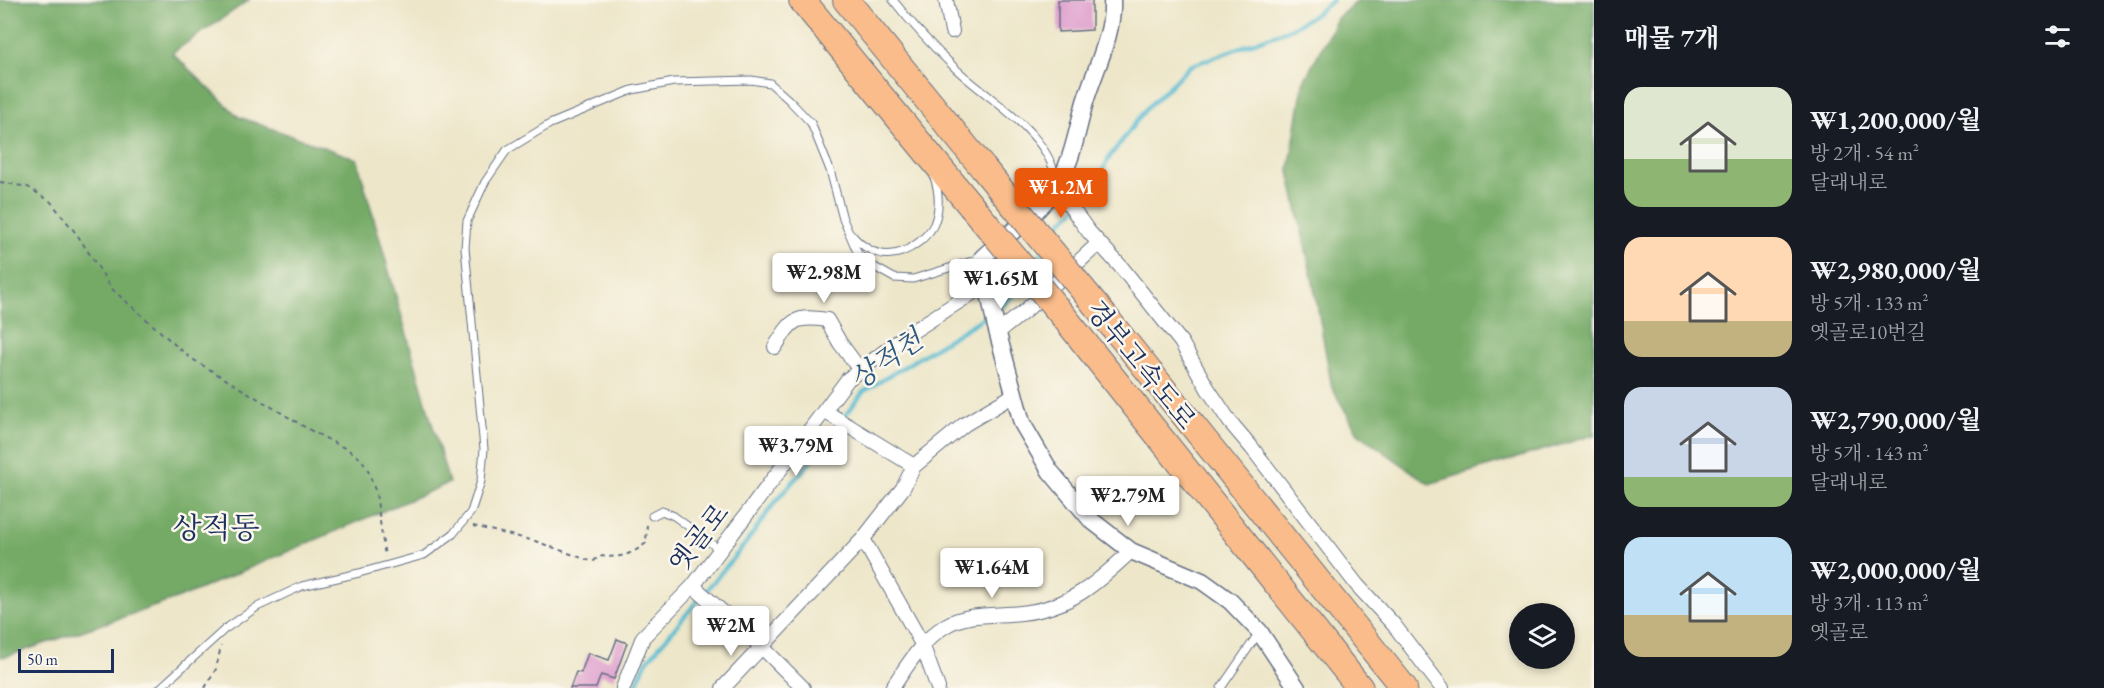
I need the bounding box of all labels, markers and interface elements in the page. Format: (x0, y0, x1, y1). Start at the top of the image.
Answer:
icon: filters (2041, 20, 2074, 53)
text: 매물 7개 (1624, 21, 1719, 55)
text: ₩1,200,000/월 (1810, 103, 1981, 137)
icon: home (1672, 111, 1744, 183)
text: 방 2개 · 54 m² (1810, 140, 1919, 166)
pin: ₩1.2M (1019, 168, 1103, 219)
text: 달래내로 (1810, 169, 1887, 195)
text: ₩1.2M (1029, 174, 1093, 200)
pin: ₩2.98M (775, 253, 873, 304)
text: ₩2,980,000/월 (1810, 253, 1981, 287)
text: ₩2.98M (786, 259, 862, 285)
pin: ₩1.65M (952, 259, 1050, 310)
icon: home (1672, 261, 1744, 333)
text: ₩1.65M (963, 265, 1039, 291)
text: 방 5개 · 133 m² (1810, 290, 1929, 316)
street label: 경부고속도로 (1079, 293, 1204, 437)
text: 옛골로10번길 (1810, 319, 1926, 345)
water label: 상적천 (842, 320, 931, 397)
text: ₩2,790,000/월 (1810, 403, 1981, 437)
icon: home (1672, 411, 1744, 483)
pin: ₩3.79M (747, 426, 845, 477)
text: ₩3.79M (758, 432, 834, 458)
text: 방 5개 · 143 m² (1810, 440, 1929, 466)
text: 달래내로 (1810, 469, 1887, 495)
pin: ₩2.79M (1079, 476, 1177, 527)
text: ₩2.79M (1090, 482, 1166, 508)
street label: 옛골로 (661, 496, 736, 579)
district label: 상적동 (173, 508, 259, 547)
pin: ₩1.64M (943, 548, 1041, 599)
text: ₩2,000,000/월 (1810, 553, 1981, 587)
text: ₩1.64M (954, 554, 1030, 580)
icon: home (1672, 561, 1744, 633)
text: 방 3개 · 113 m² (1810, 590, 1929, 616)
map controls (1509, 603, 1575, 669)
button: layers (1509, 603, 1575, 669)
pin: ₩2M (702, 606, 760, 657)
text: ₩2M (706, 612, 756, 638)
text: 옛골로 (1810, 619, 1868, 645)
scale bar (18, 646, 114, 674)
text: 50 m (27, 649, 58, 670)

